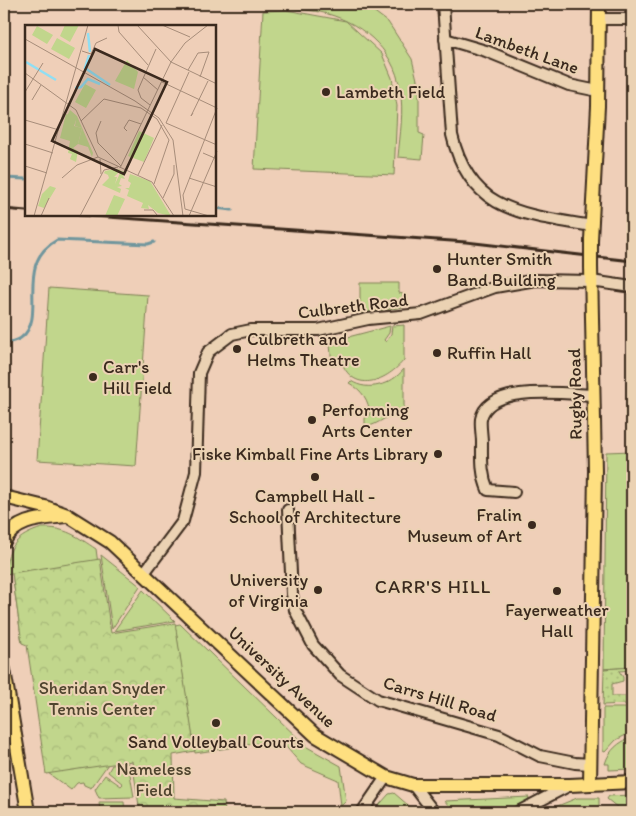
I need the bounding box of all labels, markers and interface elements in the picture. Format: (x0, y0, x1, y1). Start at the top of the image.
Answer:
street label: Lambeth Lane (472, 21, 582, 79)
inset map (25, 25, 216, 216)
place label: Lambeth Field (336, 81, 446, 103)
marker: Lambeth Field (320, 86, 332, 98)
place label: Hunter Smith Band Building (447, 248, 557, 291)
marker: Hunter Smith Band Building (431, 263, 443, 275)
street label: Culbreth Road (297, 288, 409, 324)
place label: Culbreth and Helms Theatre (247, 328, 360, 371)
place label: Ruffin Hall (447, 342, 531, 364)
marker: Culbreth and Helms Theatre (231, 343, 243, 355)
marker: Ruffin Hall (431, 347, 443, 359)
street label: Rugby Road (563, 348, 587, 440)
place label: Carr's Hill Field (103, 356, 172, 399)
marker: Carr's Hill Field (87, 371, 99, 383)
place label: Performing Arts Center (322, 399, 413, 442)
marker: Performing Arts Center (306, 414, 318, 426)
place label: Fiske Kimball Fine Arts Library (192, 443, 429, 465)
marker: Fiske Kimball Fine Arts Library (432, 448, 444, 460)
marker: Campbell Hall - School of Architecture (309, 471, 321, 483)
place label: Campbell Hall - School of Architecture (229, 485, 401, 528)
place label: Fralin Museum of Art (407, 504, 522, 547)
marker: Fralin Museum of Art (526, 519, 538, 531)
place label: University of Virginia (229, 569, 308, 612)
district label: CARR'S HILL (375, 575, 491, 598)
marker: University of Virginia (312, 584, 324, 596)
marker: Fayerweather Hall (551, 585, 563, 597)
place label: Fayerweather Hall (505, 599, 610, 642)
street label: University Avenue (224, 622, 340, 732)
street label: Carrs Hill Road (380, 671, 500, 727)
park label: Sheridan Snyder Tennis Center (39, 677, 166, 720)
marker: Sand Volleyball Courts (210, 717, 222, 729)
place label: Sand Volleyball Courts (128, 731, 304, 753)
park label: Nameless Field (116, 758, 192, 801)

